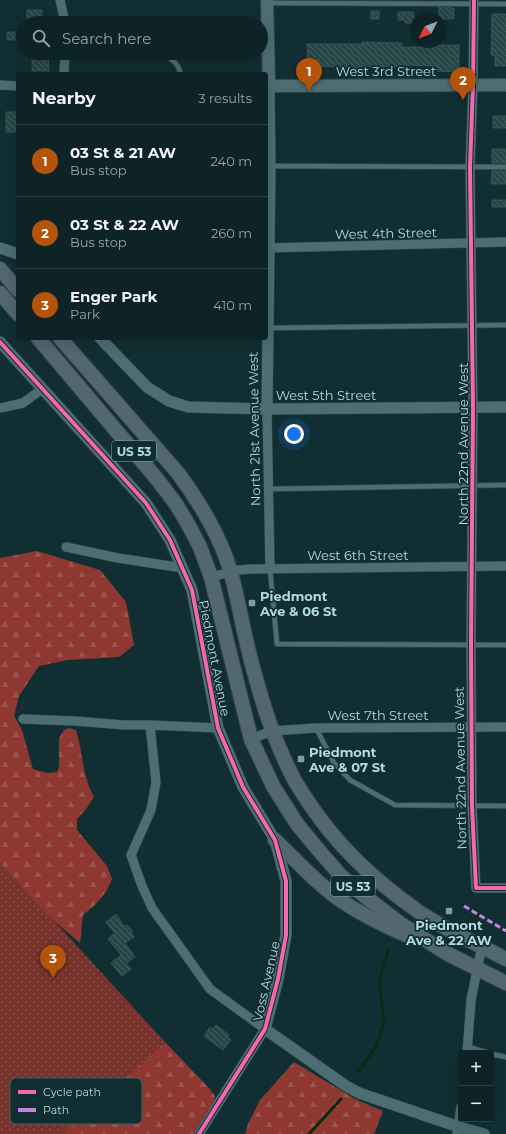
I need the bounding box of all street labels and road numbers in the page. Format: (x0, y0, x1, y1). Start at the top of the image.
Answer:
street label: West 3rd Street (336, 63, 436, 79)
street label: West 4th Street (335, 224, 437, 242)
street label: North 21st Avenue West (245, 352, 263, 506)
street label: North 22nd Avenue West (455, 362, 471, 526)
street label: West 5th Street (276, 387, 376, 403)
road number: US 53 (112, 441, 156, 461)
street label: West 6th Street (307, 547, 409, 563)
street label: Piedmont Avenue (196, 599, 234, 718)
street label: North 22nd Avenue West (451, 686, 469, 850)
street label: West 7th Street (328, 707, 428, 723)
road number: US 53 (331, 876, 375, 896)
street label: Voss Avenue (249, 939, 283, 1023)

